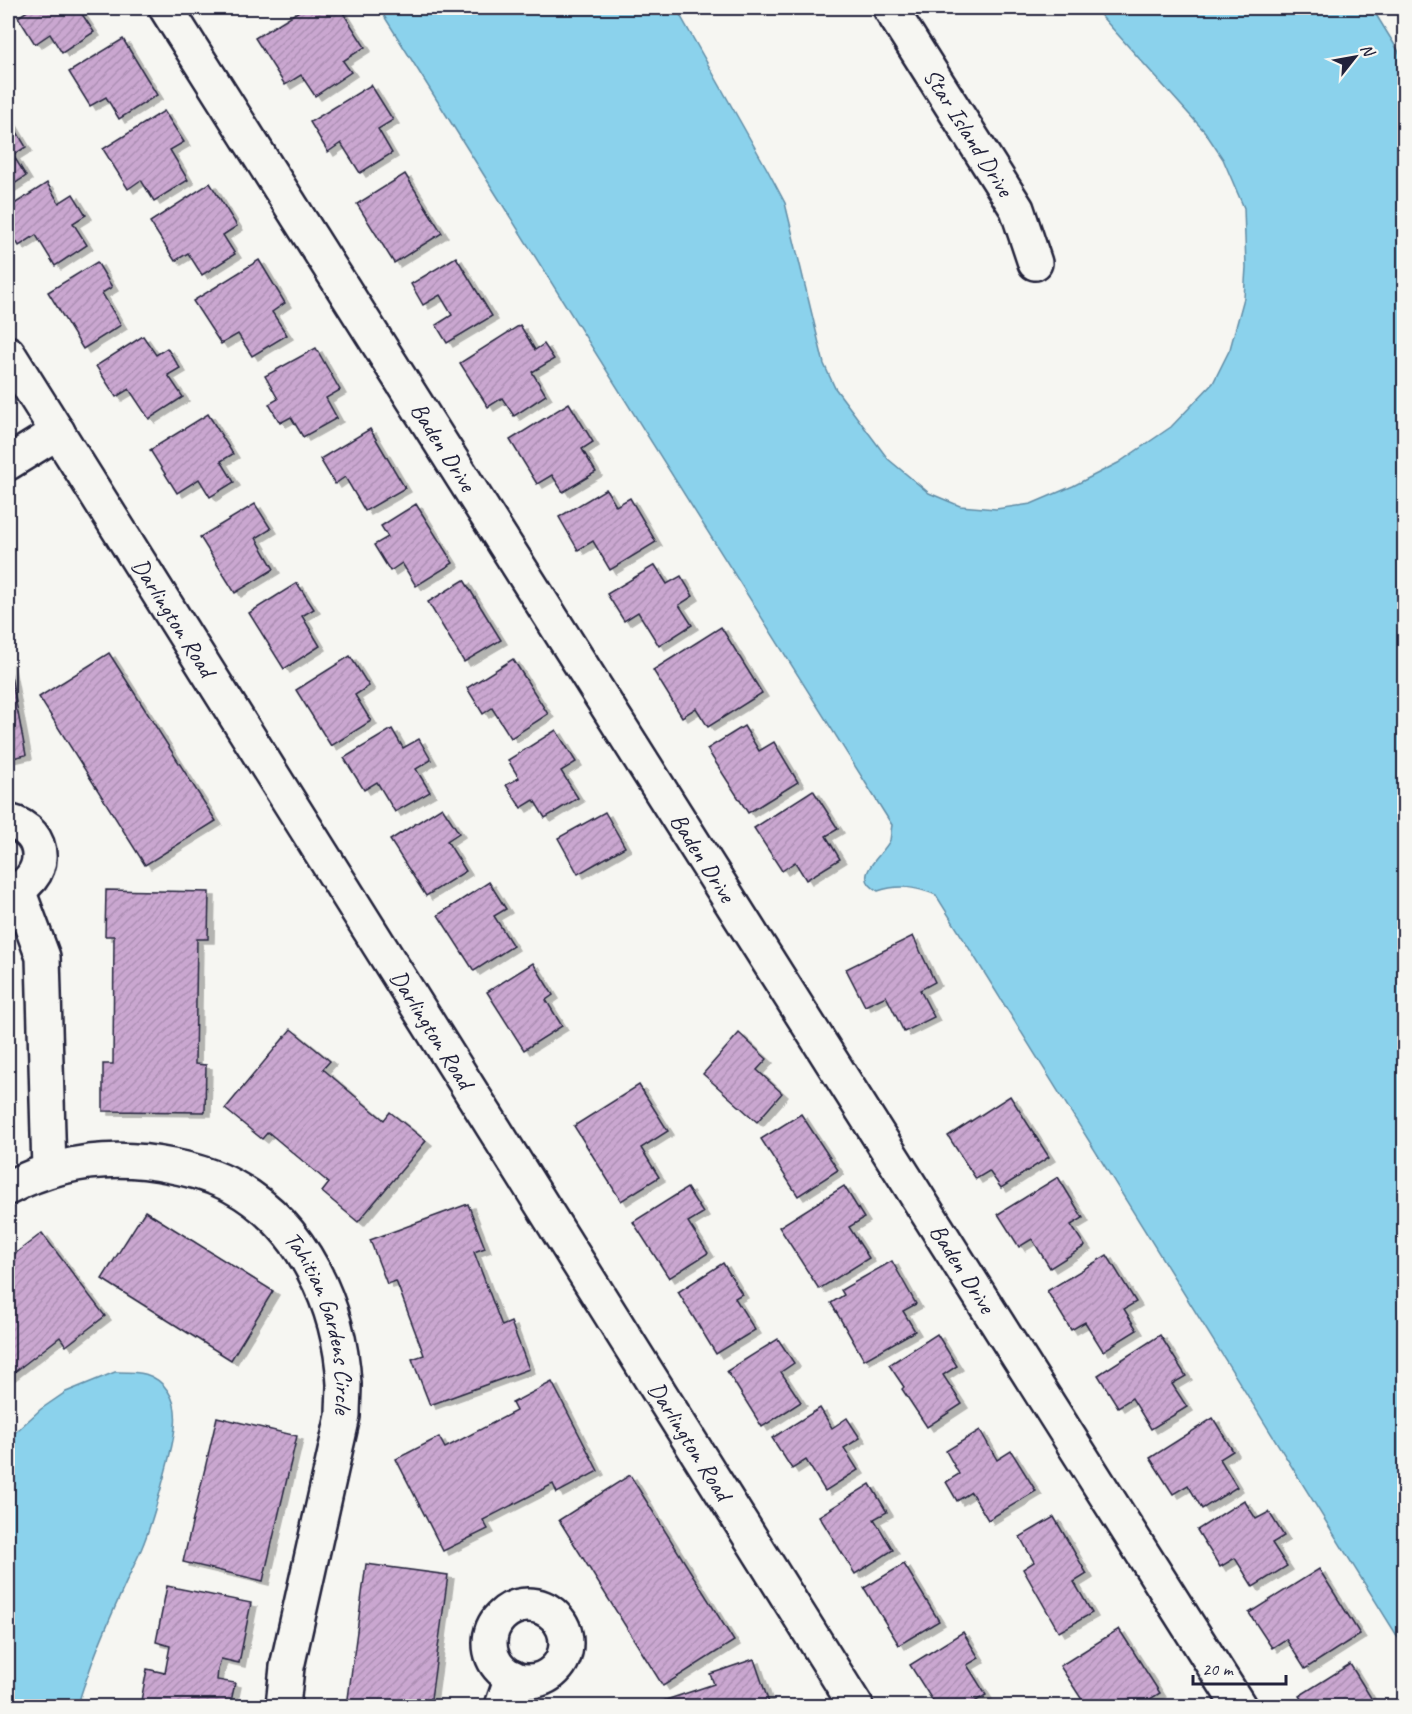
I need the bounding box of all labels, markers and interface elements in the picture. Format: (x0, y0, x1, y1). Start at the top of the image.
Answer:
north arrow (1325, 27, 1385, 87)
text: N (1356, 40, 1380, 62)
street label: Star Island Drive (917, 63, 1021, 204)
street label: Baden Drive (404, 397, 484, 499)
street label: Darlington Road (125, 553, 224, 685)
street label: Baden Drive (664, 807, 743, 910)
street label: Darlington Road (383, 964, 482, 1097)
street label: Baden Drive (923, 1218, 1003, 1320)
street label: Tahitian Gardens Circle (278, 1225, 359, 1417)
street label: Darlington Road (642, 1376, 740, 1509)
scale bar (1193, 1648, 1286, 1686)
text: 20 m (1202, 1658, 1235, 1680)

